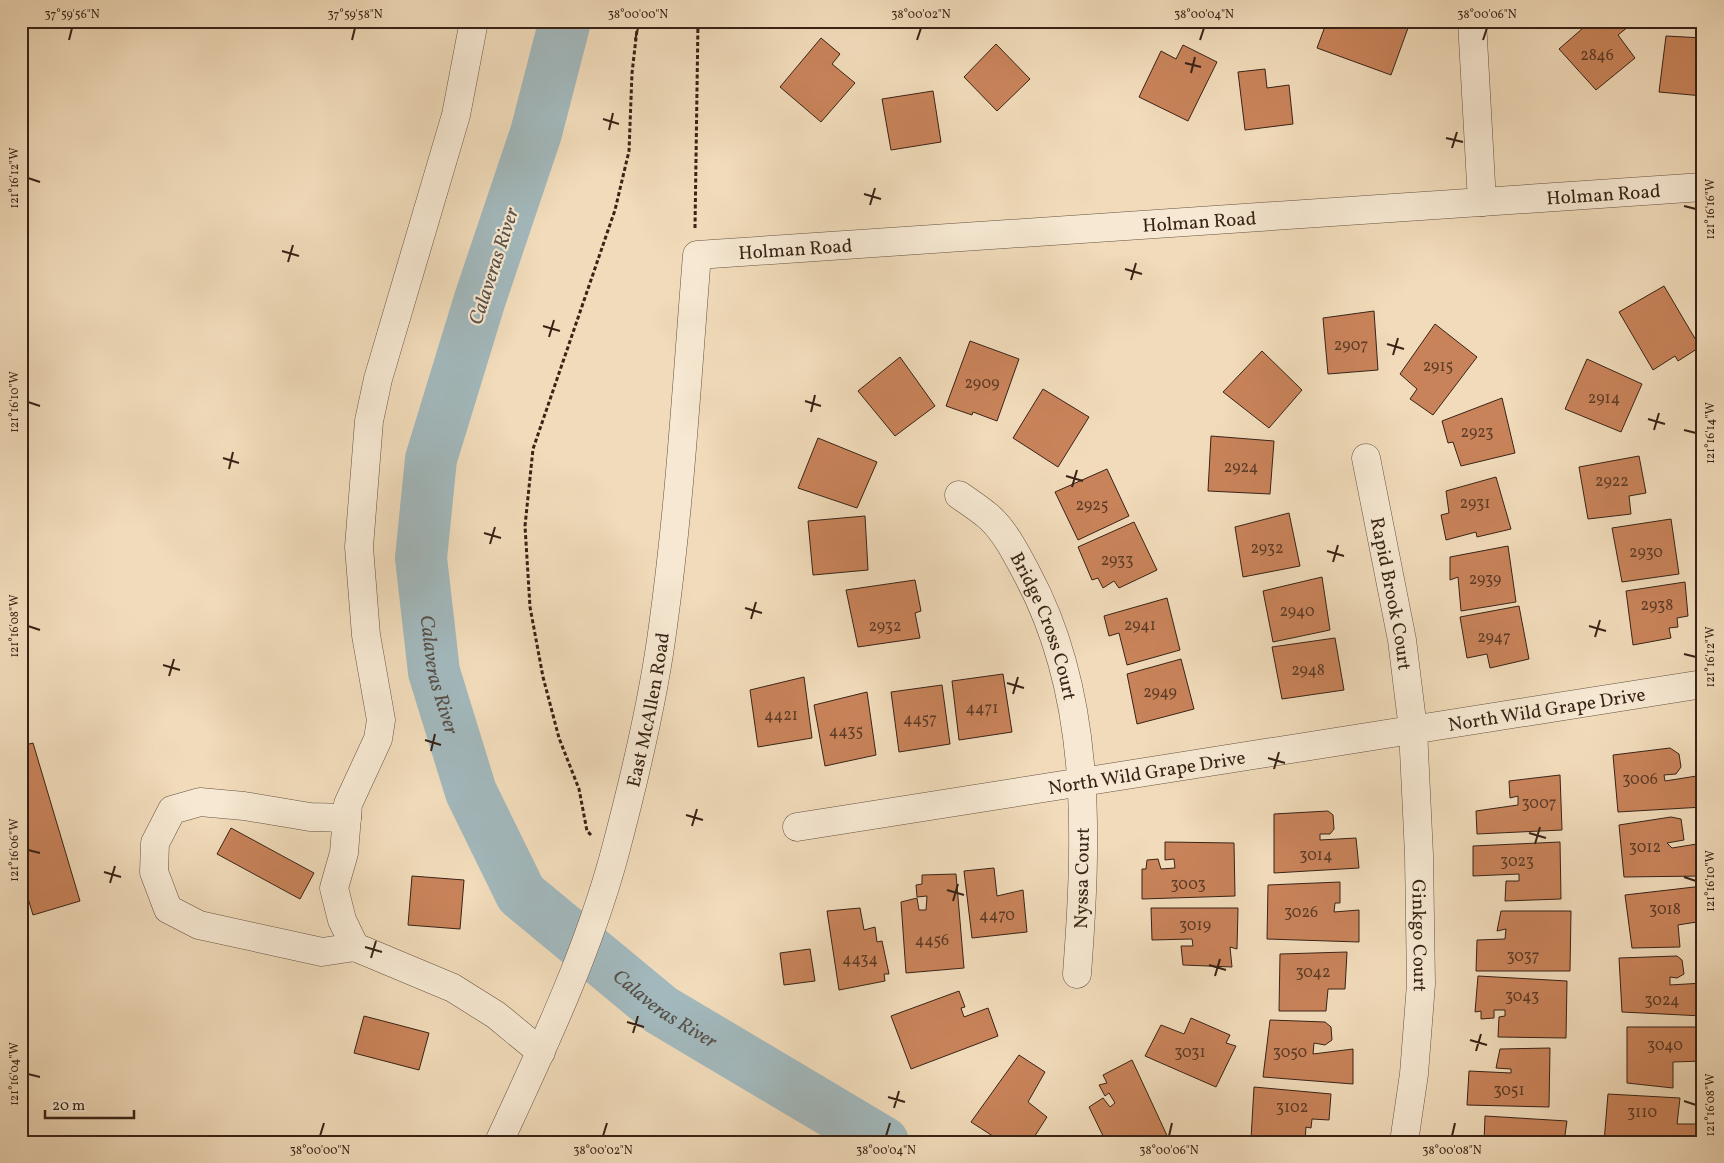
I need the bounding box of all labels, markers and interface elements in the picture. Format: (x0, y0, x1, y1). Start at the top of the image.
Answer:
text: 37°59'56"N (44, 7, 100, 23)
text: 37°59'58"N (327, 7, 383, 23)
text: 38°00'00"N (608, 7, 668, 23)
text: 38°00'02"N (891, 7, 951, 23)
text: 38°00'04"N (1174, 7, 1234, 23)
text: 38°00'06"N (1457, 7, 1517, 23)
house number: 2846 (1580, 45, 1614, 67)
text: 121°16'12"W (7, 148, 23, 208)
street label: Holman Road (1546, 179, 1661, 213)
text: 121°16'16"W (1703, 179, 1719, 239)
water label: Calaveras River (463, 204, 527, 329)
street label: Holman Road (1142, 206, 1257, 240)
street label: Holman Road (737, 234, 853, 267)
house number: 2907 (1334, 335, 1368, 357)
house number: 2915 (1423, 356, 1453, 378)
text: 121°16'10"W (7, 371, 23, 433)
house number: 2909 (964, 373, 1000, 395)
house number: 2914 (1588, 388, 1620, 410)
text: 121°16'14"W (1703, 402, 1719, 464)
house number: 2923 (1460, 422, 1494, 444)
house number: 2924 (1224, 457, 1258, 479)
house number: 2922 (1595, 471, 1629, 493)
house number: 2931 (1460, 493, 1490, 515)
house number: 2925 (1075, 495, 1109, 517)
street label: Rapid Brook Court (1363, 515, 1417, 672)
house number: 2932 (1250, 538, 1284, 560)
house number: 2930 (1629, 542, 1663, 564)
street label: Bridge Cross Court (1003, 548, 1082, 703)
house number: 2933 (1101, 550, 1133, 572)
house number: 2939 (1469, 569, 1501, 591)
text: 121°16'08"W (7, 594, 23, 658)
house number: 2938 (1641, 595, 1673, 617)
house number: 2940 (1279, 601, 1315, 623)
water label: Calaveras River (412, 614, 465, 739)
house number: 2941 (1124, 615, 1156, 637)
house number: 2932 (868, 616, 902, 638)
house number: 2947 (1477, 627, 1511, 649)
text: 121°16'12"W (1703, 627, 1719, 687)
street label: East McAllen Road (621, 631, 677, 790)
house number: 2948 (1291, 660, 1325, 682)
house number: 2949 (1143, 682, 1177, 704)
street label: North Wild Grape Drive (1447, 682, 1648, 739)
house number: 4471 (965, 698, 999, 720)
house number: 4421 (764, 705, 798, 727)
house number: 4457 (903, 709, 937, 731)
house number: 4435 (829, 721, 863, 743)
street label: North Wild Grape Drive (1046, 745, 1247, 802)
house number: 3006 (1622, 769, 1658, 791)
house number: 3007 (1521, 793, 1557, 815)
text: 121°16'06"W (7, 818, 23, 882)
street label: Nyssa Court (1069, 827, 1097, 929)
house number: 3012 (1629, 837, 1661, 859)
house number: 3014 (1299, 845, 1333, 867)
text: 121°16'10"W (1703, 850, 1719, 912)
house number: 3023 (1500, 851, 1534, 873)
house number: 3003 (1170, 874, 1206, 896)
street label: Ginkgo Court (1404, 879, 1432, 993)
house number: 3018 (1649, 899, 1681, 921)
house number: 3026 (1284, 902, 1318, 924)
house number: 4470 (979, 905, 1015, 927)
house number: 3019 (1179, 915, 1211, 937)
house number: 4456 (915, 930, 949, 952)
house number: 3037 (1506, 946, 1540, 968)
house number: 4434 (842, 949, 878, 971)
house number: 3042 (1295, 962, 1331, 984)
water label: Calaveras River (606, 963, 722, 1056)
house number: 3043 (1505, 986, 1539, 1008)
house number: 3024 (1644, 990, 1680, 1012)
house number: 3040 (1647, 1035, 1683, 1057)
text: 121°16'04"W (7, 1042, 23, 1106)
house number: 3031 (1174, 1042, 1206, 1064)
house number: 3050 (1273, 1042, 1307, 1064)
text: 121°16'08"W (1703, 1073, 1719, 1137)
house number: 3051 (1493, 1080, 1525, 1102)
scale bar (45, 1088, 134, 1120)
text: 20 m (52, 1096, 85, 1117)
house number: 3102 (1276, 1097, 1308, 1119)
house number: 3110 (1627, 1102, 1657, 1124)
text: 38°00'00"N (290, 1143, 350, 1159)
text: 38°00'02"N (573, 1143, 633, 1159)
text: 38°00'04"N (856, 1143, 916, 1159)
text: 38°00'06"N (1139, 1143, 1199, 1159)
text: 38°00'08"N (1422, 1143, 1482, 1159)

